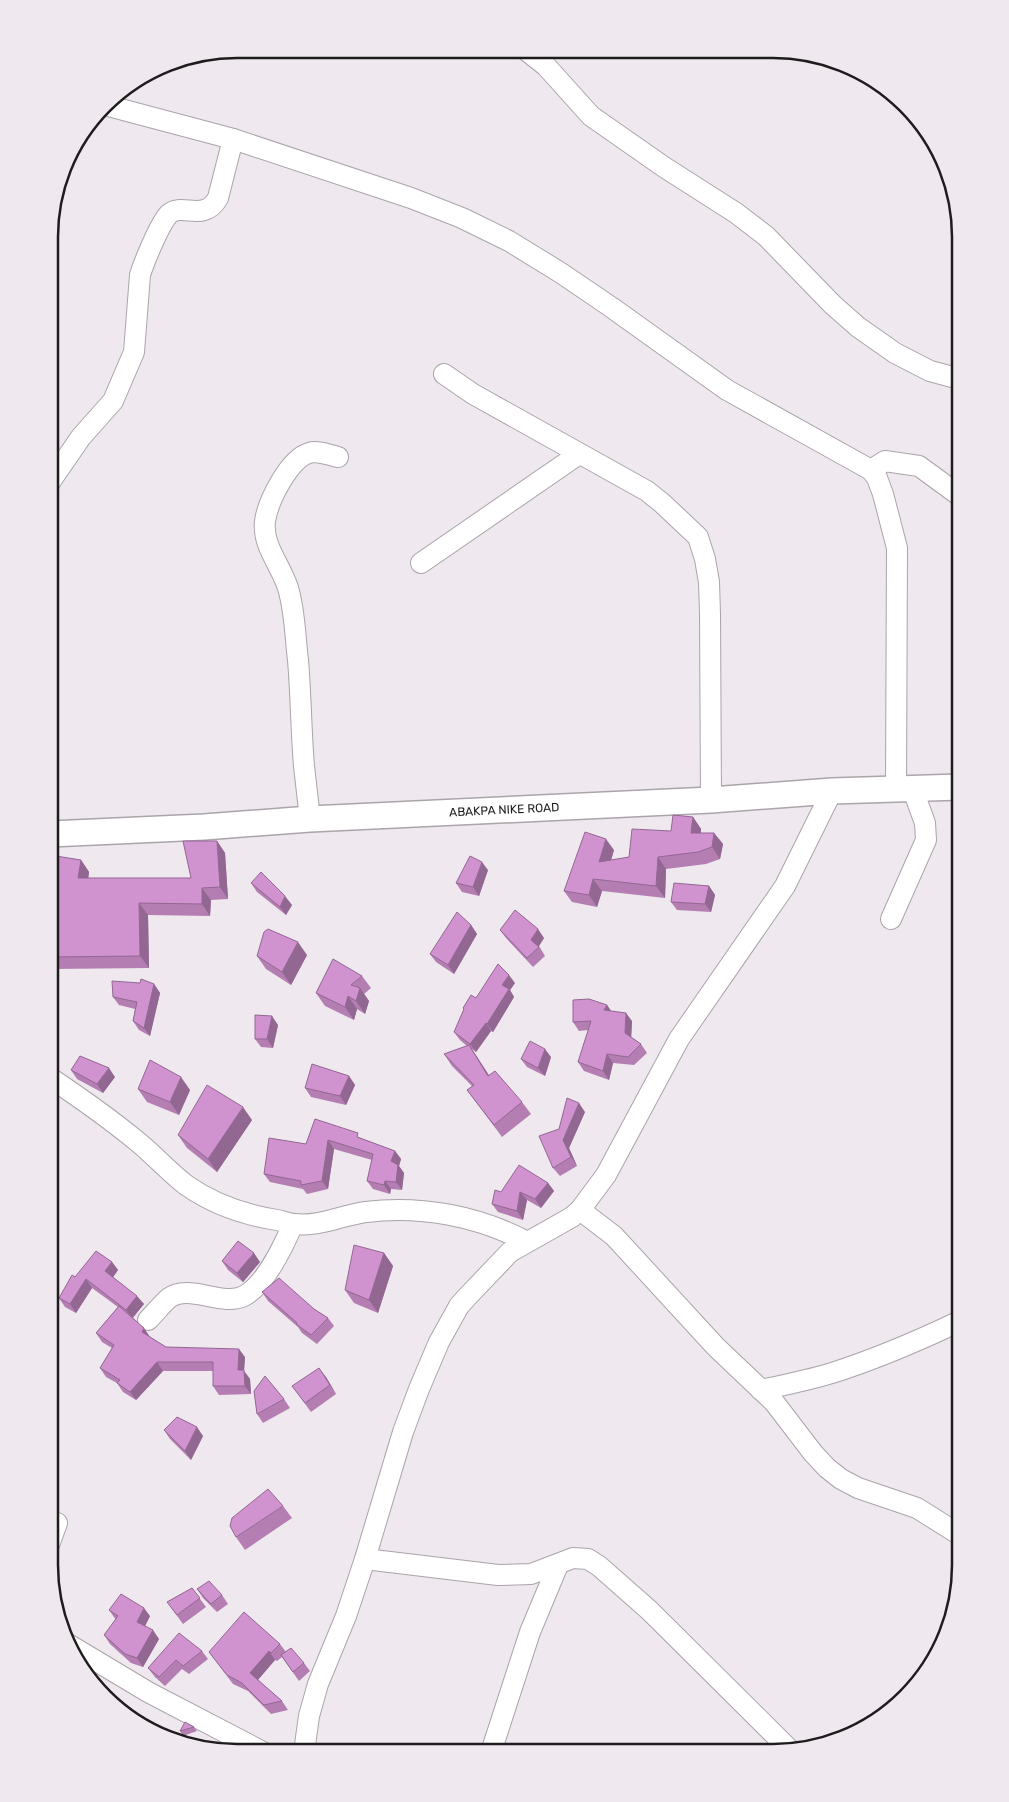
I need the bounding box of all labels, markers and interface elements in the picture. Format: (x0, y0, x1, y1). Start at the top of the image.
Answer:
street label: ABAKPA NIKE ROAD (449, 800, 560, 819)

